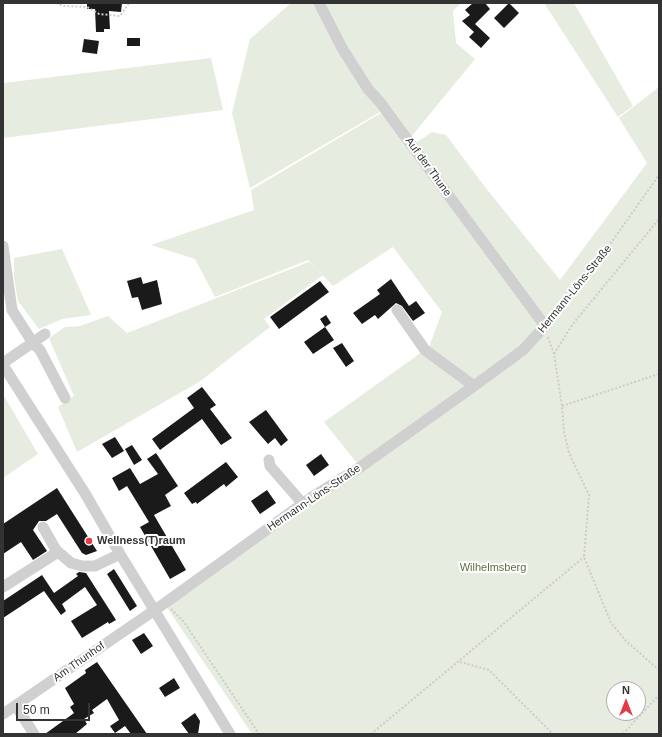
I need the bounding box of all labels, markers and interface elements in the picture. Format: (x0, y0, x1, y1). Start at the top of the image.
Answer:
street label: Auf der Thune (402, 135, 454, 199)
street label: Hermann-Löns-Straße (535, 242, 615, 336)
street label: Hermann-Löns-Straße (265, 462, 363, 534)
place label: Wellness(T)raum (97, 534, 185, 548)
marker: Wellness(T)raum (84, 536, 94, 546)
park label: Wilhelmsberg (460, 561, 526, 575)
street label: Am Thunhof (51, 639, 107, 685)
north arrow (606, 681, 646, 721)
text: N (622, 684, 630, 696)
scale bar (18, 695, 92, 721)
text: 50 m (23, 703, 50, 717)

